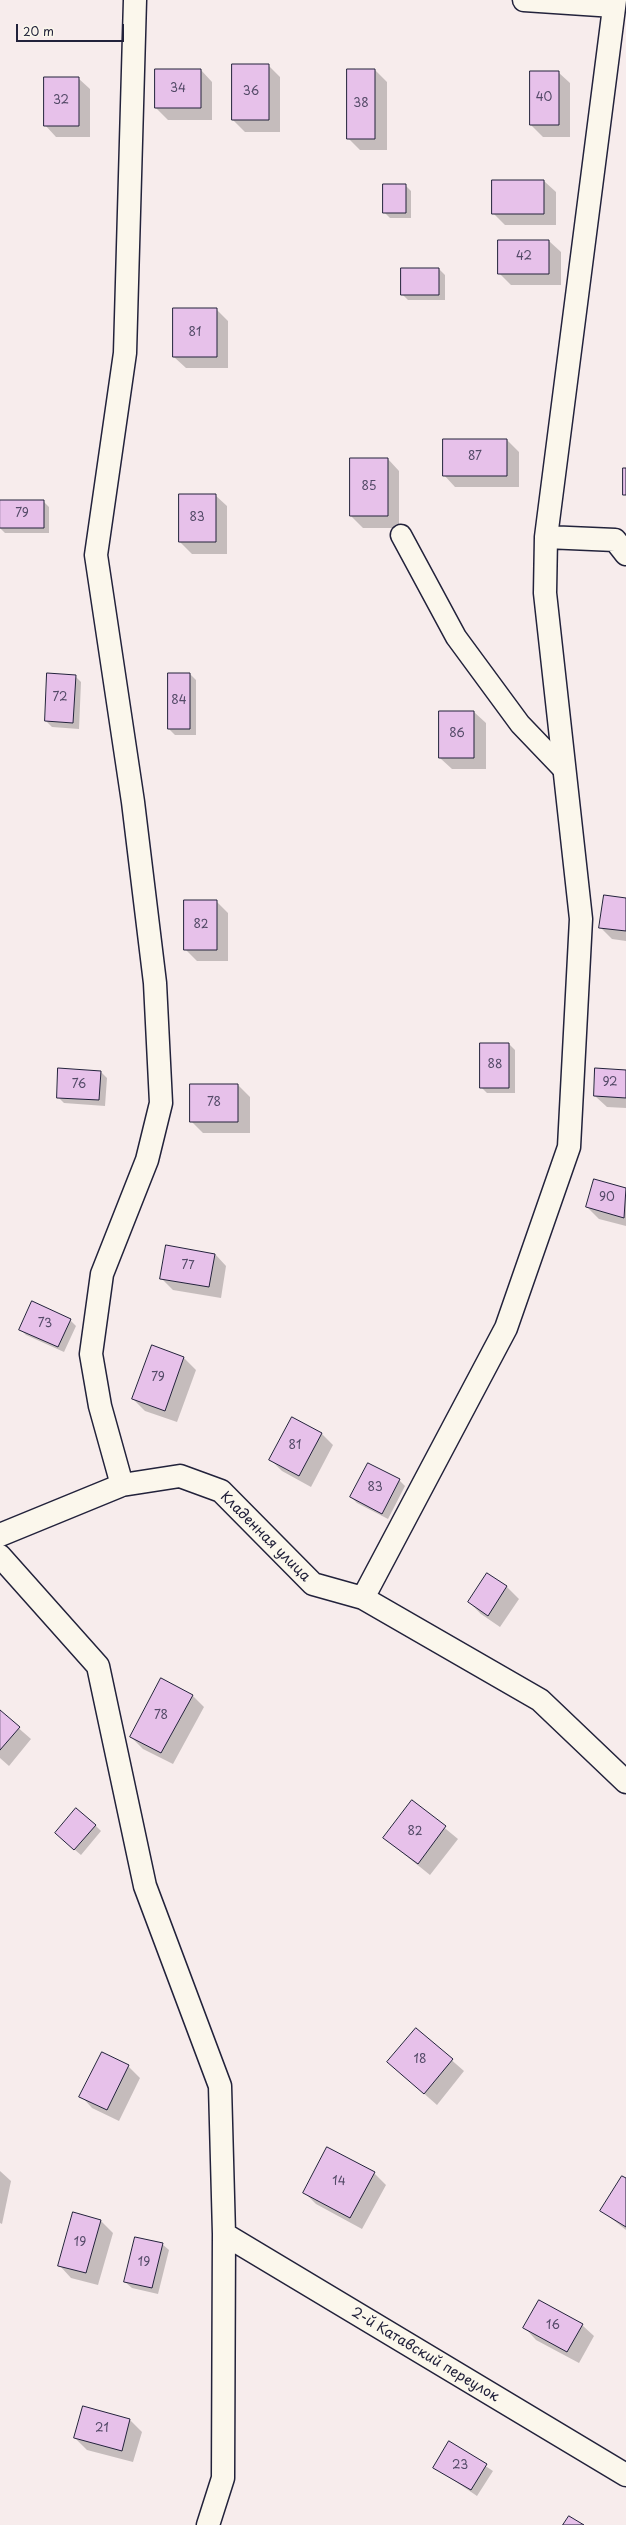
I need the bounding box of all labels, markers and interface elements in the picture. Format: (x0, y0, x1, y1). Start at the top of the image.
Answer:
scale bar (18, 16, 126, 42)
text: 20 m (23, 22, 54, 40)
house number: 34 (170, 82, 186, 96)
house number: 36 (243, 85, 259, 99)
house number: 40 (536, 91, 552, 105)
house number: 32 (53, 94, 69, 108)
house number: 38 (353, 97, 369, 111)
house number: 42 (516, 250, 532, 264)
house number: 81 (189, 326, 201, 340)
house number: 87 (468, 450, 482, 464)
house number: 85 (362, 480, 376, 494)
house number: 79 (15, 507, 29, 521)
house number: 83 (189, 511, 205, 525)
house number: 72 (52, 691, 68, 705)
house number: 84 (171, 694, 187, 708)
house number: 86 (449, 727, 465, 741)
house number: 82 (194, 918, 208, 932)
house number: 88 (488, 1058, 502, 1072)
house number: 92 (602, 1076, 618, 1090)
house number: 76 (72, 1078, 86, 1092)
house number: 78 (207, 1096, 221, 1110)
house number: 90 (599, 1191, 615, 1205)
house number: 77 (181, 1259, 195, 1273)
house number: 73 (38, 1317, 52, 1331)
house number: 79 (151, 1371, 165, 1385)
house number: 81 (289, 1439, 301, 1453)
house number: 83 (367, 1481, 383, 1495)
street label: Кладенная улица (217, 1489, 313, 1585)
house number: 78 (154, 1709, 168, 1723)
house number: 82 (408, 1825, 422, 1839)
house number: 18 (414, 2053, 426, 2067)
house number: 14 (332, 2175, 346, 2189)
house number: 19 (74, 2236, 86, 2250)
house number: 19 (138, 2256, 150, 2270)
street label: 2-й Катавский переулок (348, 2304, 502, 2406)
house number: 16 (546, 2319, 560, 2333)
house number: 21 (95, 2422, 109, 2436)
house number: 23 (452, 2459, 468, 2473)

